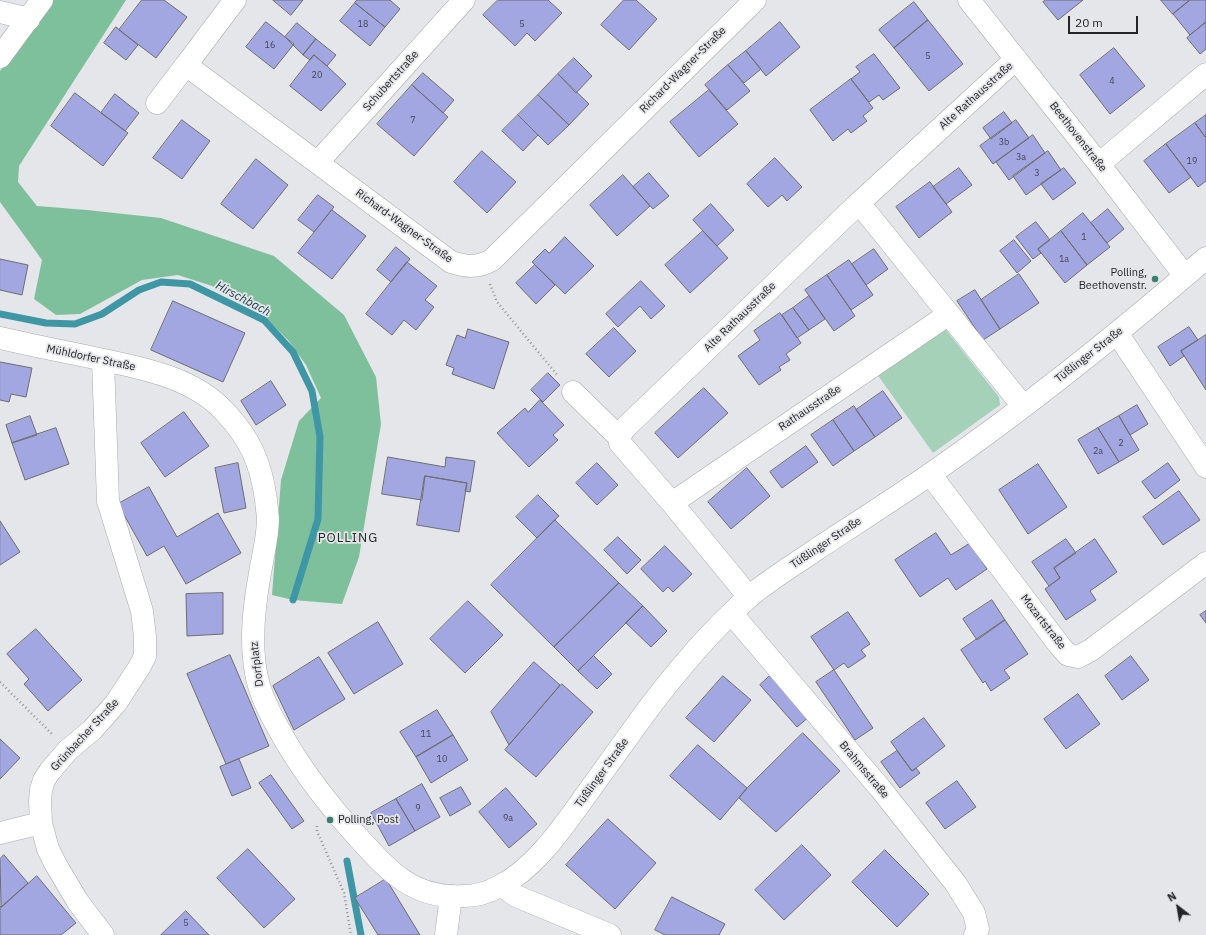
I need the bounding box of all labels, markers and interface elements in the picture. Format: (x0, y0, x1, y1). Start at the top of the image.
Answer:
scale bar (1070, 8, 1140, 34)
text: 20 m (1075, 15, 1103, 30)
house number: 18 (358, 19, 368, 29)
house number: 5 (519, 19, 525, 29)
street label: Richard-Wagner-Straße (637, 24, 729, 116)
house number: 16 (265, 40, 275, 50)
street label: Schubertstraße (360, 48, 422, 114)
house number: 5 (925, 51, 931, 61)
street label: Alte Rathausstraße (936, 59, 1016, 133)
house number: 20 (312, 70, 322, 80)
house number: 4 (1109, 76, 1115, 86)
street label: Beethovenstraße (1047, 99, 1109, 175)
house number: 7 (410, 115, 416, 125)
house number: 3b (999, 137, 1009, 147)
house number: 3a (1016, 152, 1026, 162)
house number: 19 (1187, 156, 1197, 166)
house number: 3 (1034, 168, 1040, 178)
street label: Richard-Wagner-Straße (353, 186, 455, 266)
house number: 1 (1081, 232, 1087, 242)
house number: 1a (1059, 254, 1069, 264)
place label: Polling, Beethovenstr. (1079, 266, 1147, 292)
marker: Polling, Beethovenstr. (1150, 274, 1160, 284)
water label: Hirschbach (213, 278, 273, 320)
street label: Alte Rathausstraße (701, 279, 779, 355)
street label: Tüßlinger Straße (1052, 324, 1126, 386)
street label: Mühldorfer Straße (45, 342, 137, 374)
street label: Rathausstraße (776, 382, 844, 434)
house number: 2 (1118, 438, 1124, 448)
house number: 2a (1093, 446, 1103, 456)
street label: Tüßlinger Straße (788, 514, 864, 572)
district label: POLLING (318, 530, 378, 546)
street label: Mozartstraße (1017, 592, 1069, 652)
street label: Dorfplatz (248, 641, 266, 687)
street label: Grünbacher Straße (48, 696, 122, 774)
house number: 11 (421, 729, 431, 739)
street label: Tüßlinger Straße (572, 736, 632, 810)
street label: Brahmsstraße (836, 739, 892, 801)
house number: 10 (437, 754, 447, 764)
house number: 9 (415, 803, 421, 813)
place label: Polling, Post (338, 813, 399, 827)
house number: 9a (503, 813, 513, 823)
marker: Polling, Post (325, 815, 335, 825)
north arrow (1158, 887, 1198, 927)
text: N (1165, 889, 1179, 905)
house number: 5 (183, 918, 189, 928)

